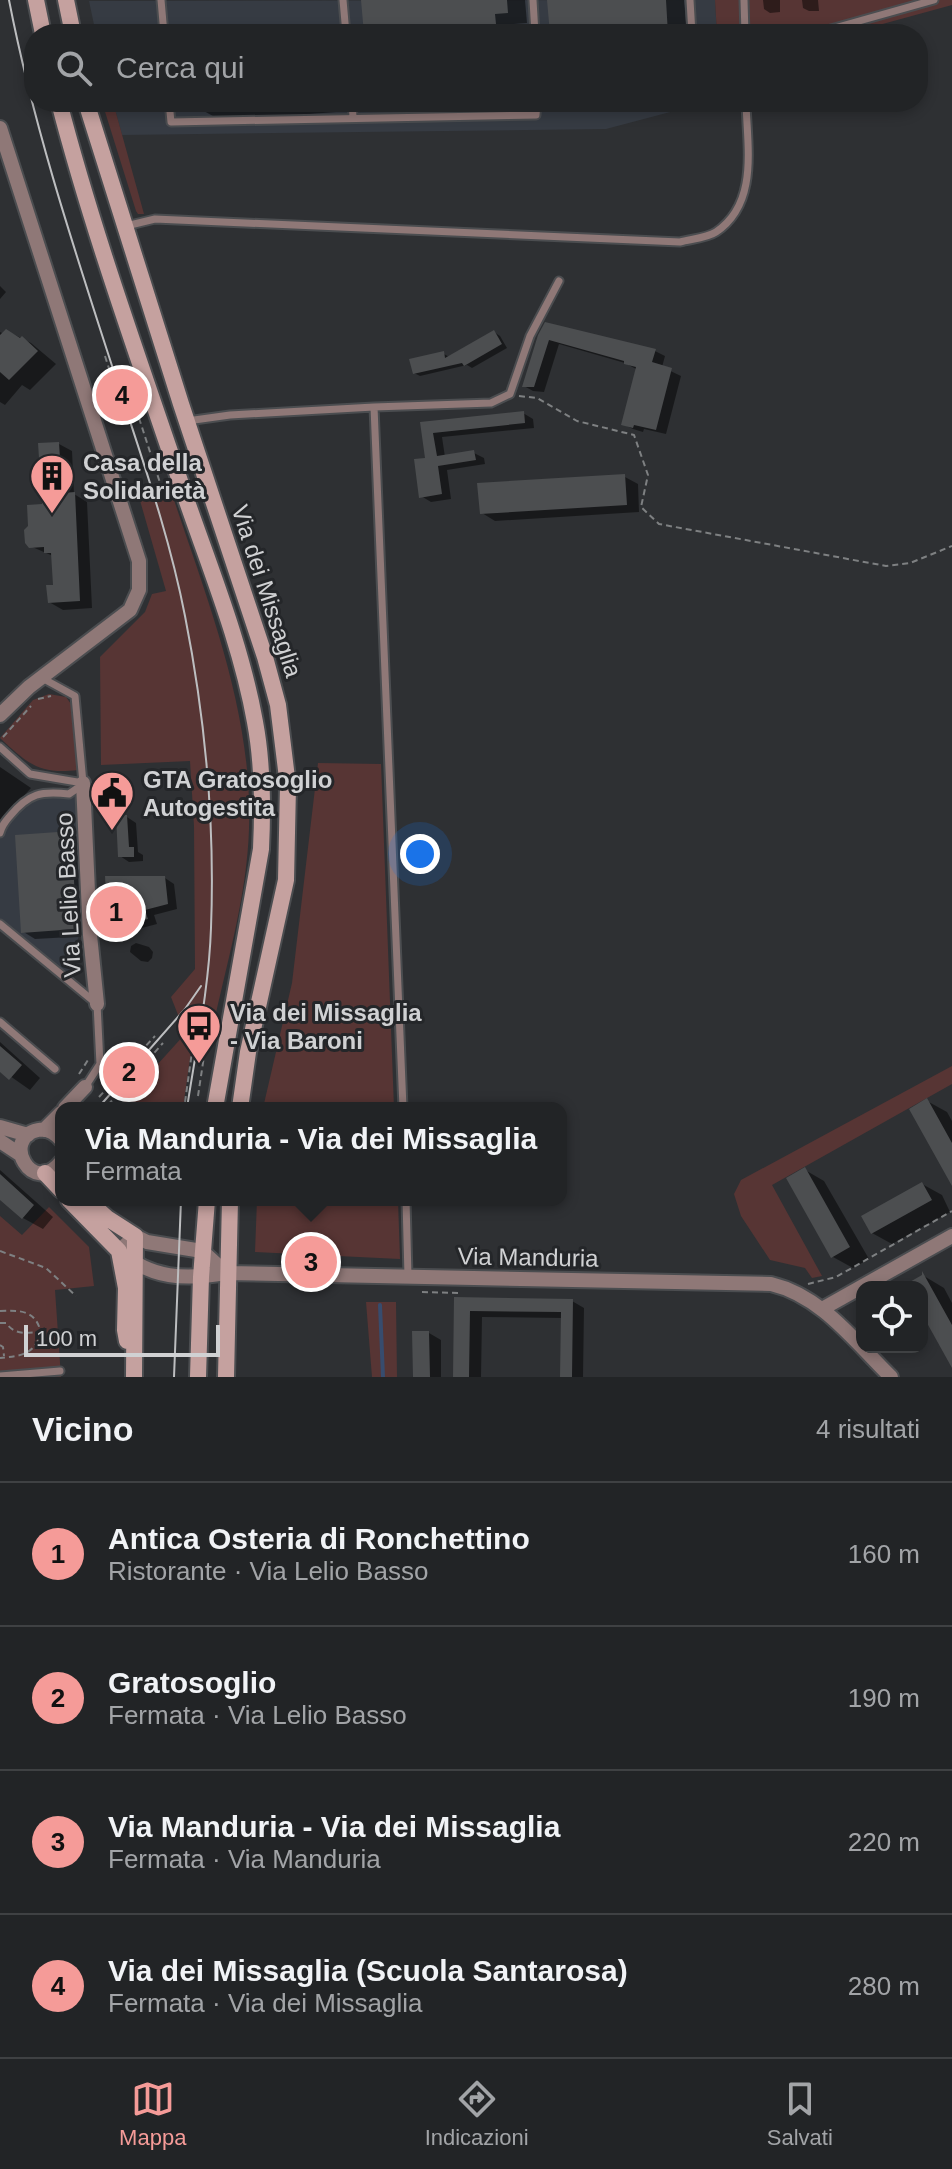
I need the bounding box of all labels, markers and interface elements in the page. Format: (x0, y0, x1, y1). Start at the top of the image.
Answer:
search box (24, 24, 928, 112)
icon: search (52, 46, 96, 90)
text: Cerca qui (116, 51, 244, 84)
pin: 4 (96, 365, 148, 425)
place label: Casa della Solidarietà (83, 449, 206, 504)
building icon: Casa della Solidarietà (28, 452, 76, 515)
street label: Via dei Missaglia (226, 501, 308, 681)
place label: GTA Gratosoglio Autogestita (143, 766, 332, 821)
public building icon: GTA Gratosoglio Autogestita (88, 769, 136, 832)
street label: Via Lelio Basso (50, 812, 86, 978)
your location (400, 834, 440, 874)
pin: 1 (90, 882, 142, 942)
place label: Via dei Missaglia - Via Baroni (230, 999, 422, 1054)
bus stop icon: Via dei Missaglia - Via Baroni (175, 1002, 223, 1065)
pin: 2 (103, 1042, 155, 1102)
popup (55, 1102, 567, 1206)
text: Via Manduria - Via dei Missaglia (85, 1122, 537, 1155)
text: Fermata (85, 1156, 182, 1186)
pin: 3 (285, 1232, 337, 1292)
street label: Via Manduria (457, 1242, 599, 1272)
map controls (856, 1281, 928, 1353)
button: locate (856, 1281, 928, 1353)
scale bar (24, 1321, 220, 1357)
text: 100 m (36, 1326, 97, 1351)
text: Vicino (32, 1410, 133, 1448)
text: 4 risultati (816, 1414, 920, 1444)
text: Antica Osteria di Ronchettino (108, 1522, 530, 1555)
text: 1 (51, 1539, 65, 1569)
text: 160 m (848, 1539, 920, 1569)
text: Ristorante · Via Lelio Basso (108, 1556, 428, 1586)
text: Gratosoglio (108, 1666, 276, 1699)
text: 2 (51, 1683, 65, 1713)
text: 190 m (848, 1683, 920, 1713)
text: Fermata · Via Lelio Basso (108, 1700, 407, 1730)
text: Via Manduria - Via dei Missaglia (108, 1810, 560, 1843)
text: 3 (51, 1827, 65, 1857)
text: 220 m (848, 1827, 920, 1857)
text: Fermata · Via Manduria (108, 1844, 381, 1874)
text: Via dei Missaglia (Scuola Santarosa) (108, 1954, 628, 1987)
text: 4 (51, 1971, 65, 2001)
text: 280 m (848, 1971, 920, 2001)
text: Fermata · Via dei Missaglia (108, 1988, 423, 2018)
tab: Mappa (119, 2077, 186, 2151)
tab: Indicazioni (425, 2077, 529, 2151)
tab: Salvati (767, 2077, 833, 2151)

